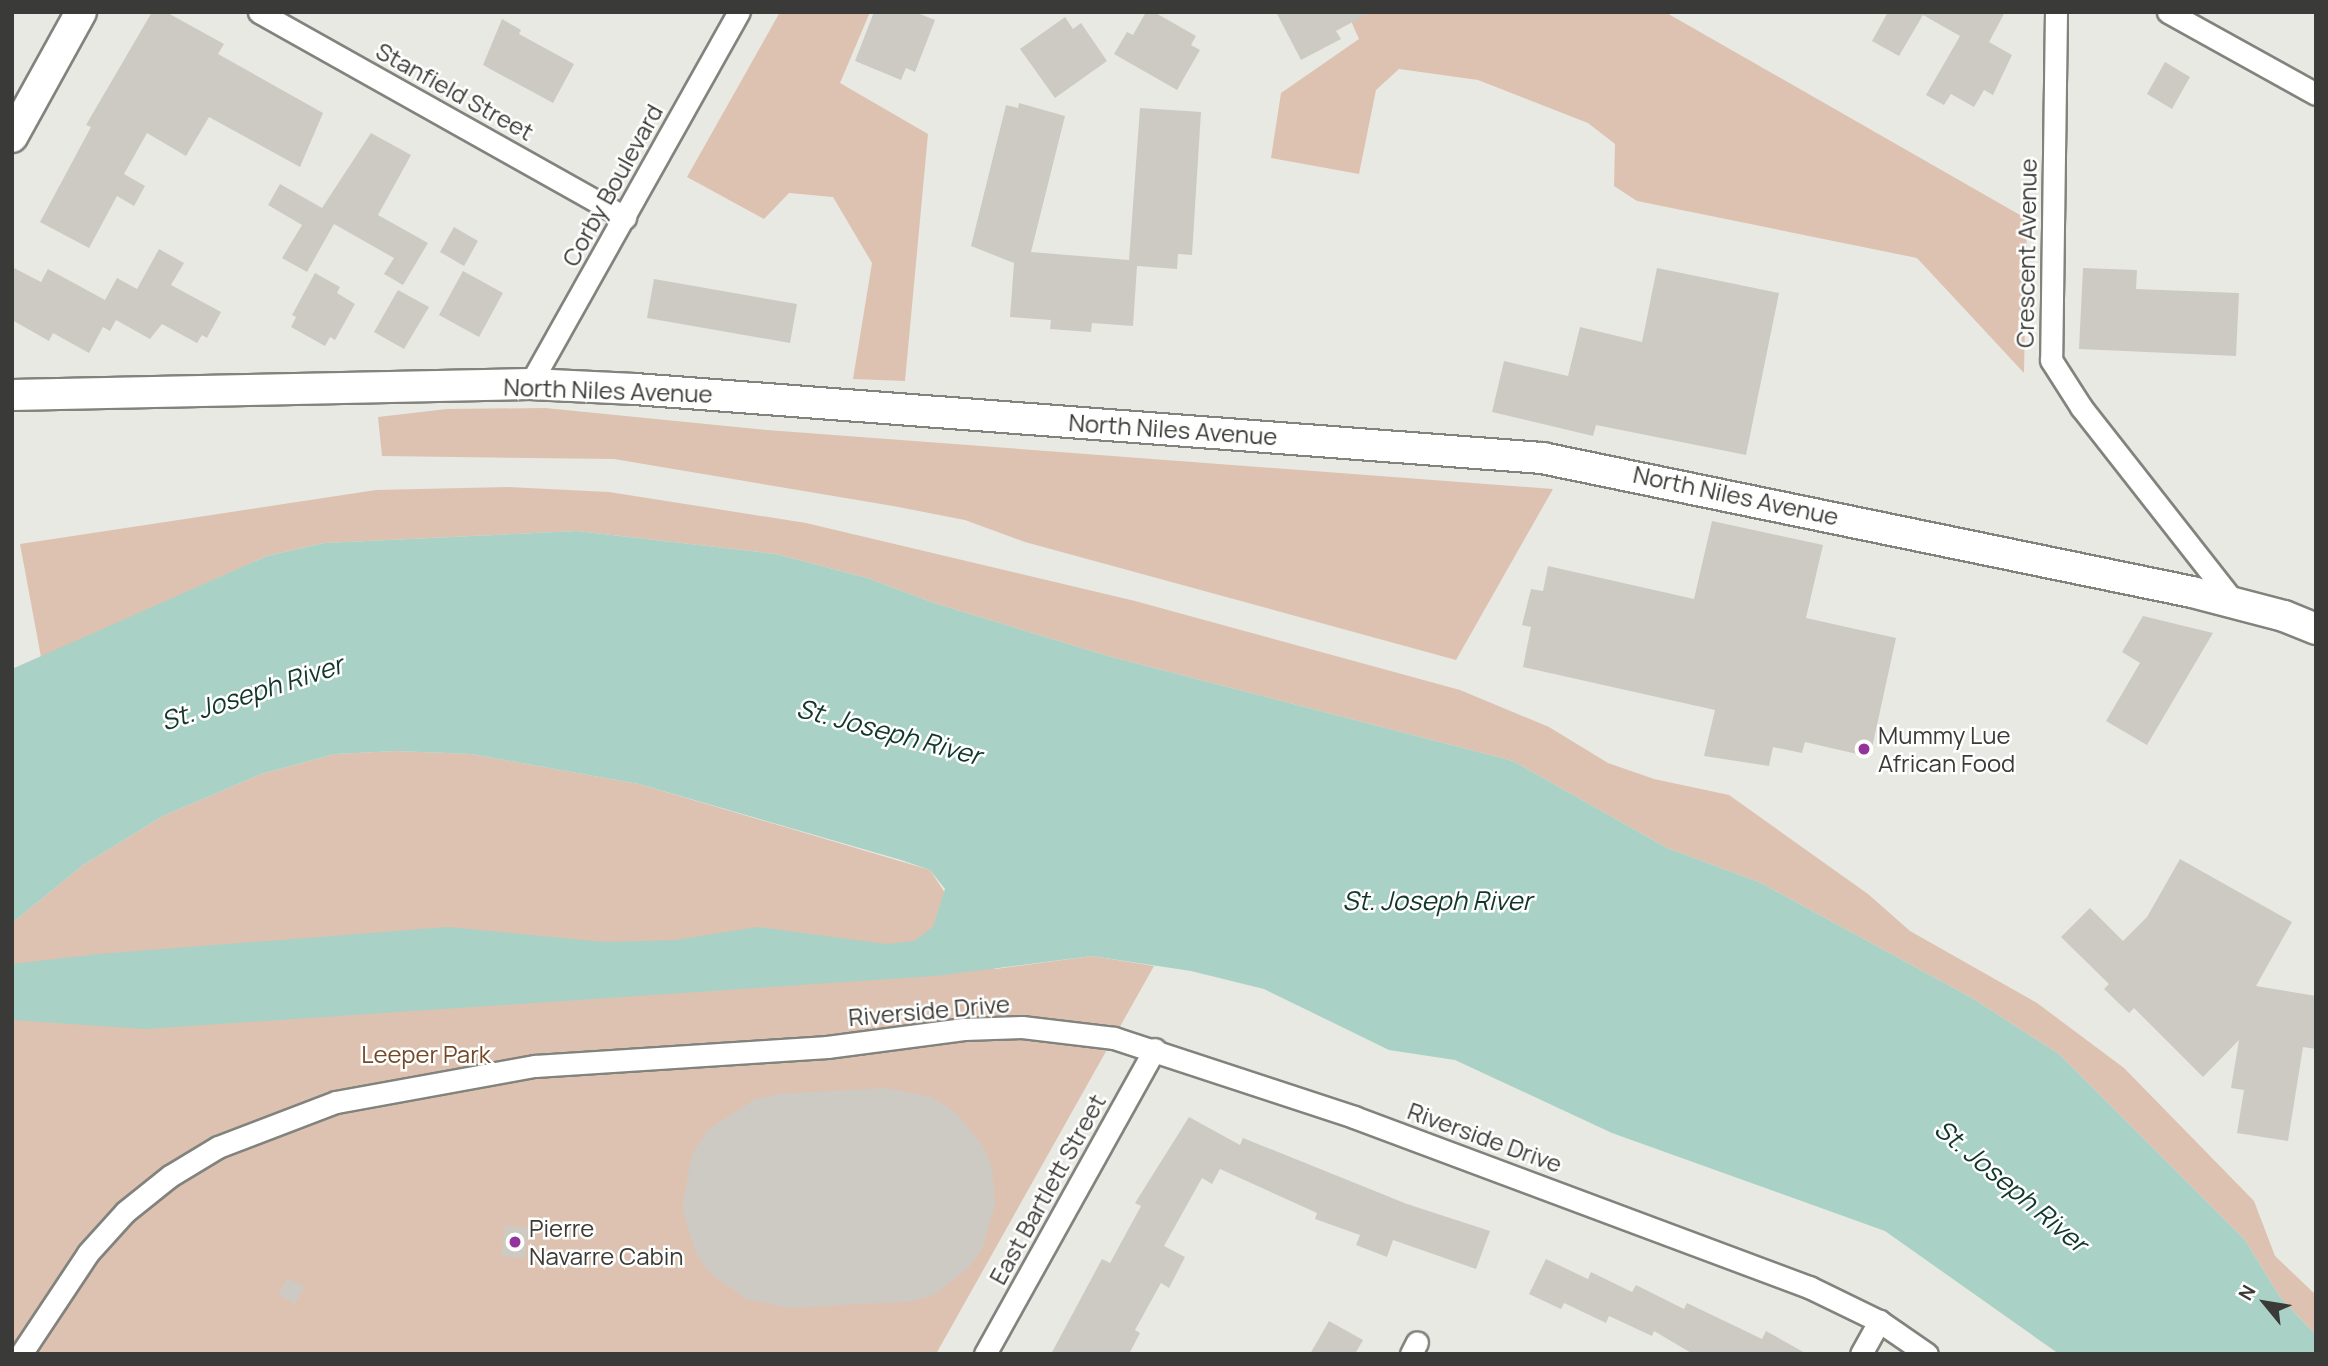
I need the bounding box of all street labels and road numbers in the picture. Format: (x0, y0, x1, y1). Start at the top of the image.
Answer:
street label: Stanfield Street (371, 36, 539, 146)
street label: Corby Boulevard (556, 99, 668, 271)
street label: Crescent Avenue (2010, 158, 2042, 348)
street label: North Niles Avenue (503, 372, 713, 408)
street label: North Niles Avenue (1068, 407, 1278, 451)
street label: North Niles Avenue (1631, 459, 1841, 531)
street label: Riverside Drive (847, 989, 1011, 1031)
street label: East Bartlett Street (983, 1089, 1111, 1289)
street label: Riverside Drive (1404, 1096, 1566, 1178)

